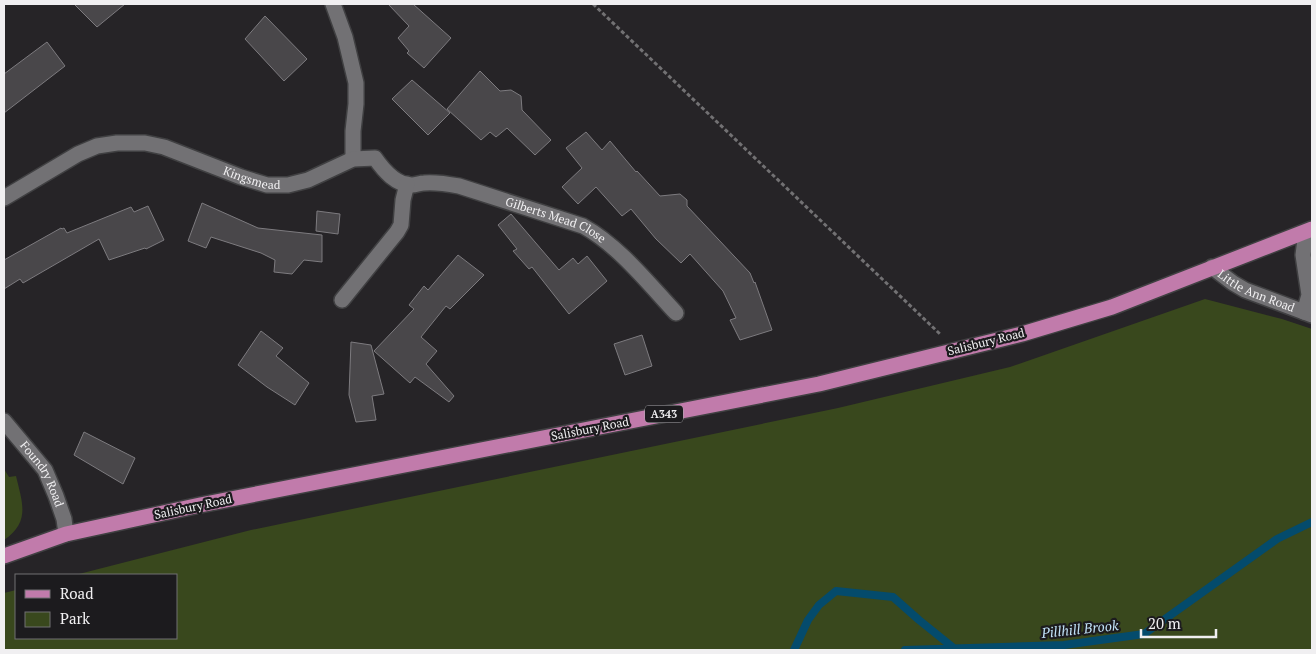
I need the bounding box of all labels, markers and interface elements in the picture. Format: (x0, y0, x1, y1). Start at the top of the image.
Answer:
street label: Kingsmead (221, 163, 281, 192)
street label: Gilberts Mead Close (504, 193, 609, 246)
street label: Little Ann Road (1215, 266, 1297, 315)
street label: Salisbury Road (946, 325, 1026, 358)
road number: A343 (645, 406, 683, 422)
street label: Salisbury Road (550, 414, 630, 443)
street label: Foundry Road (17, 438, 67, 509)
street label: Salisbury Road (153, 491, 233, 522)
legend (15, 574, 178, 639)
text: Road (60, 583, 93, 603)
scale bar (1141, 606, 1216, 638)
text: Park (60, 608, 90, 628)
text: 20 m (1148, 613, 1181, 633)
water label: Pillhill Brook (1040, 615, 1120, 642)

